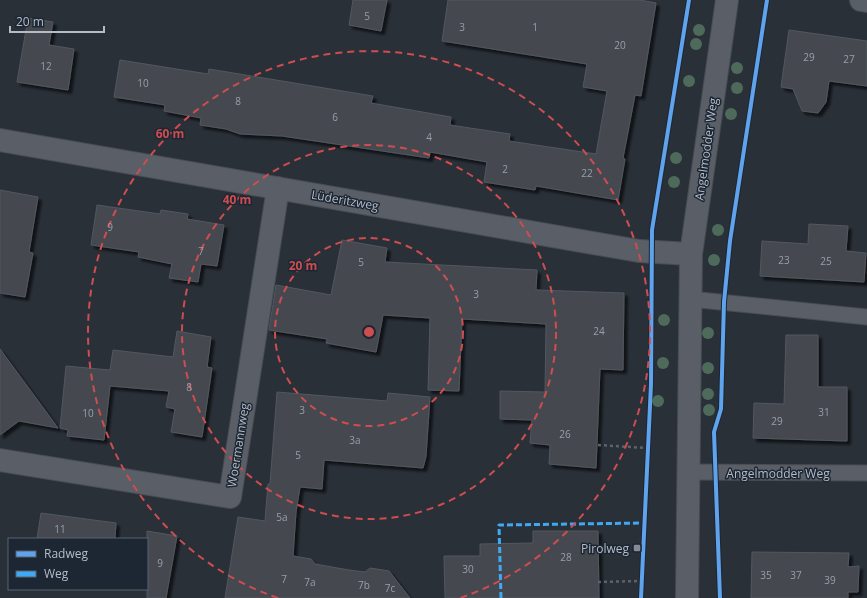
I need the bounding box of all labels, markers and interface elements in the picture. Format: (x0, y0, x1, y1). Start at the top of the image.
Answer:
scale bar (10, 8, 104, 34)
house number: 5 (364, 9, 370, 23)
text: 20 m (16, 13, 44, 30)
house number: 3 (459, 20, 465, 34)
house number: 1 (532, 20, 538, 34)
house number: 20 (614, 38, 626, 52)
house number: 29 (803, 50, 815, 64)
house number: 27 (843, 52, 855, 66)
house number: 12 (40, 59, 52, 73)
house number: 10 (137, 76, 149, 90)
house number: 8 (235, 94, 241, 108)
street label: Angelmodder Weg (690, 96, 722, 201)
house number: 6 (332, 110, 338, 124)
text: 60 m (156, 125, 184, 142)
house number: 4 (426, 130, 432, 144)
house number: 2 (502, 162, 508, 176)
house number: 22 (581, 166, 593, 180)
street label: Lüderitzweg (310, 186, 380, 214)
text: 40 m (223, 191, 251, 208)
house number: 9 (107, 220, 113, 234)
house number: 7 (198, 244, 204, 258)
house number: 23 (778, 253, 790, 267)
house number: 25 (820, 254, 832, 268)
house number: 5 (358, 255, 364, 269)
text: 20 m (289, 257, 317, 274)
house number: 3 (473, 287, 479, 301)
house number: 24 (593, 324, 605, 338)
centre of rings (362, 325, 376, 339)
house number: 8 (186, 380, 192, 394)
street label: Woermannweg (223, 401, 253, 488)
house number: 3 (299, 403, 305, 417)
house number: 31 (818, 405, 830, 419)
house number: 10 (82, 406, 94, 420)
house number: 29 (771, 414, 783, 428)
house number: 26 (559, 427, 571, 441)
house number: 3a (349, 433, 361, 447)
house number: 5 (295, 448, 301, 462)
street label: Angelmodder Weg (726, 465, 830, 482)
house number: 5a (276, 510, 288, 524)
house number: 11 (54, 522, 66, 536)
legend (8, 538, 148, 590)
place label: Pirolweg (581, 540, 629, 557)
marker: Pirolweg (632, 543, 642, 553)
text: Radweg (44, 545, 88, 562)
house number: 28 (560, 550, 572, 564)
house number: 9 (157, 556, 163, 570)
house number: 30 (462, 562, 474, 576)
text: Weg (44, 565, 69, 582)
house number: 35 (760, 568, 772, 582)
house number: 37 (790, 568, 802, 582)
house number: 7 (281, 572, 287, 586)
house number: 39 (824, 573, 836, 587)
house number: 7a (304, 575, 316, 589)
house number: 7b (358, 578, 370, 592)
house number: 7c (385, 581, 395, 595)

